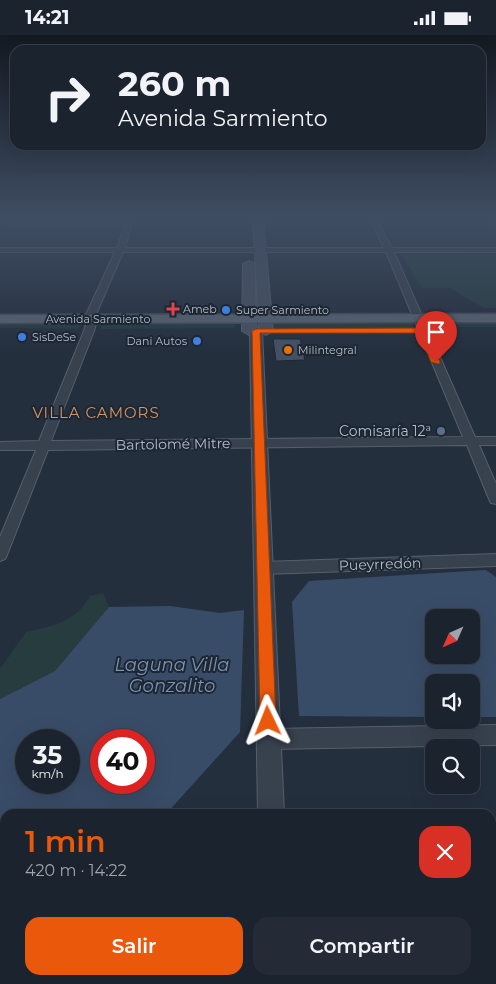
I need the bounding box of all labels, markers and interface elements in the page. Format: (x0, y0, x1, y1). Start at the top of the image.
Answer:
text: 14:21 (25, 6, 69, 29)
text: 260 m (118, 62, 231, 105)
icon: right (35, 65, 100, 130)
text: Avenida Sarmiento (118, 105, 327, 132)
place label: Ameb (183, 302, 217, 316)
marker: Ameb (167, 303, 179, 315)
place label: Super Sarmiento (236, 303, 329, 317)
marker: Super Sarmiento (220, 304, 232, 316)
pin (415, 311, 457, 362)
street label: Avenida Sarmiento (46, 312, 150, 326)
icon: arrive (422, 318, 450, 346)
place label: SisDeSe (32, 330, 77, 344)
marker: SisDeSe (16, 331, 28, 343)
place label: Dani Autos (126, 334, 188, 348)
marker: Dani Autos (191, 335, 203, 347)
place label: Milintegral (298, 343, 357, 357)
marker: Milintegral (282, 344, 294, 356)
district label: VILLA CAMORS (32, 403, 160, 422)
place label: Comisaría 12ª (339, 422, 431, 440)
marker: Comisaría 12ª (435, 425, 447, 437)
street label: Bartolomé Mitre (115, 434, 231, 454)
street label: Pueyrredón (338, 554, 422, 574)
north arrow (425, 609, 480, 664)
map controls (425, 609, 480, 794)
water label: Laguna Villa Gonzalito (114, 654, 230, 697)
button: sound (425, 674, 480, 729)
position arrow (241, 694, 293, 746)
speed limit sign: 40 (90, 729, 155, 794)
button: search (425, 739, 480, 794)
text: 35 (33, 740, 62, 770)
text: km/h (31, 766, 64, 781)
text: 1 min (25, 823, 106, 860)
button: close (419, 826, 471, 878)
text: 420 m · 14:22 (25, 861, 127, 880)
button: Salir (25, 917, 243, 975)
button: Compartir (253, 917, 471, 975)

